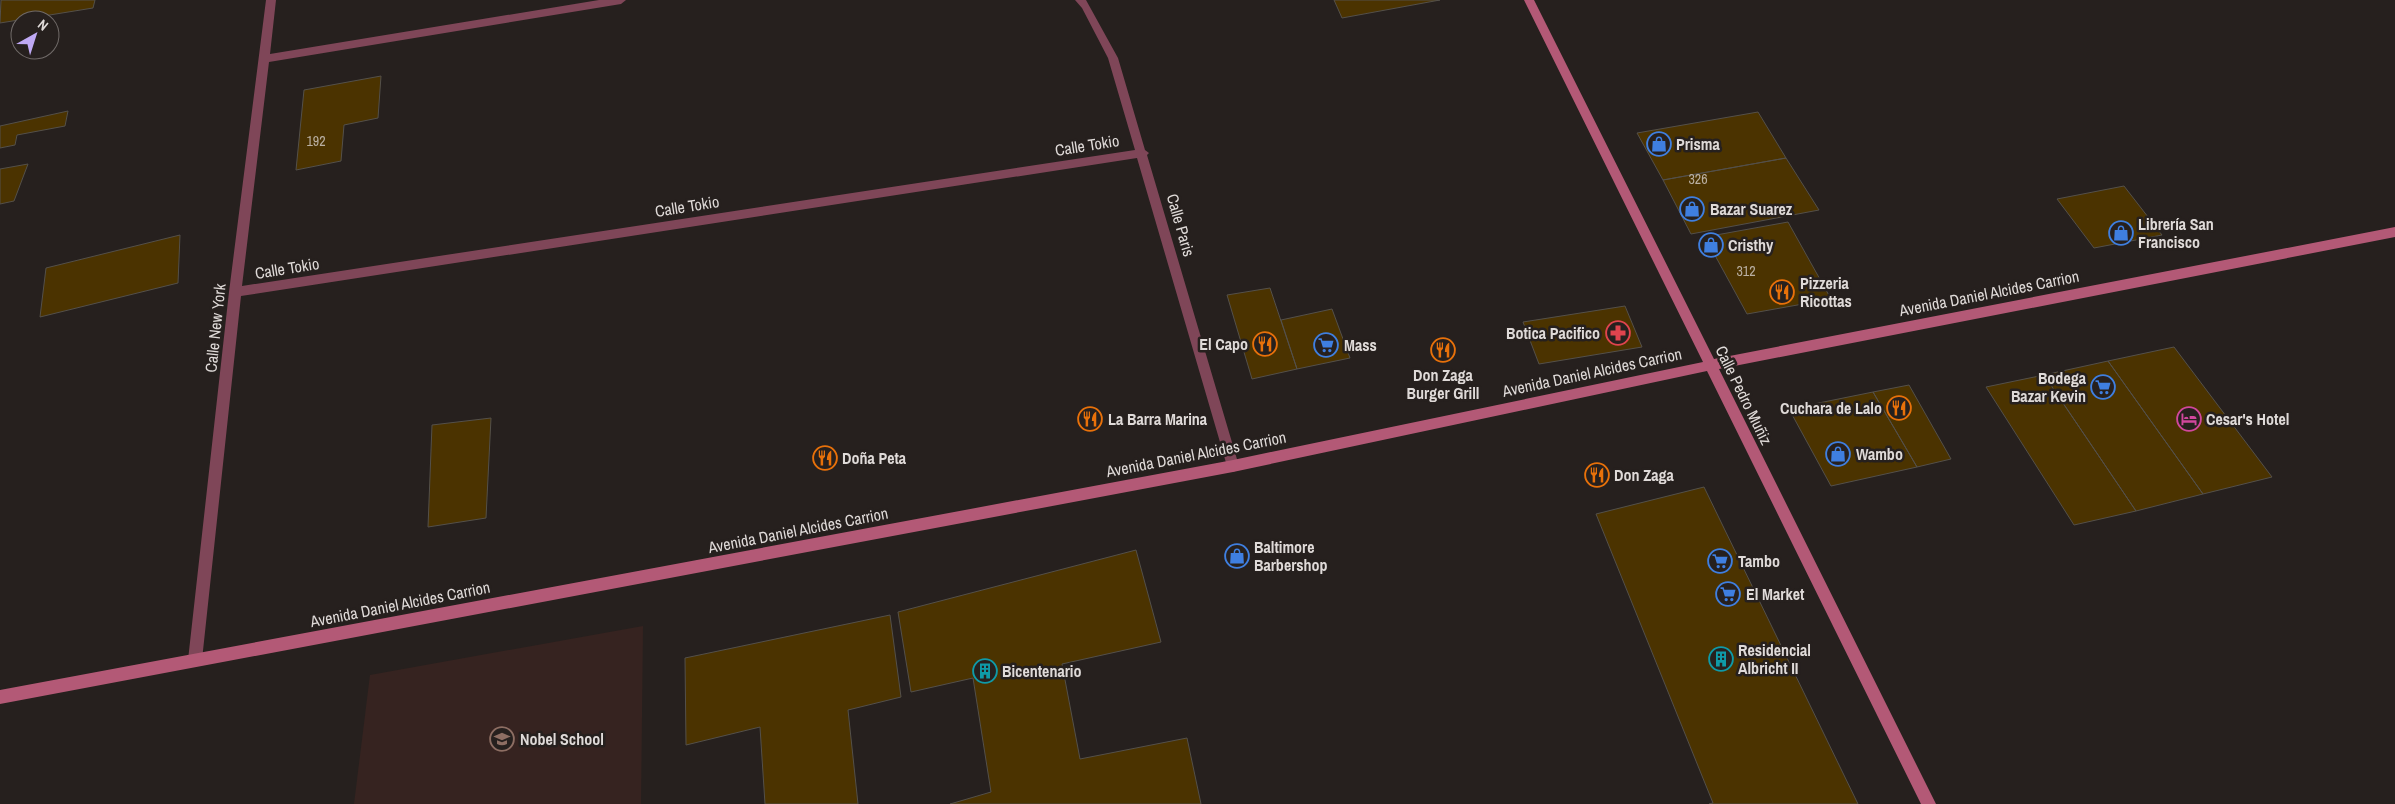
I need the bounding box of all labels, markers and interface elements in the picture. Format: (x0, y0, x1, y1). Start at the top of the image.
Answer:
north arrow (10, 10, 60, 60)
text: N (34, 15, 52, 35)
street label: Calle Tokio (1053, 129, 1121, 161)
shop icon: Prisma (1646, 131, 1672, 157)
house number: 192 (306, 132, 326, 150)
place label: Prisma (1676, 133, 1720, 155)
house number: 326 (1688, 170, 1708, 188)
street label: Calle Tokio (653, 190, 721, 222)
street label: Calle Paris (1162, 191, 1200, 259)
shop icon: Bazar Suarez (1679, 196, 1705, 222)
place label: Bazar Suarez (1710, 198, 1793, 220)
place label: Librería San Francisco (2138, 213, 2214, 253)
shop icon: Librería San Francisco (2108, 220, 2134, 246)
shop icon: Cristhy (1698, 232, 1724, 258)
place label: Cristhy (1728, 234, 1774, 256)
street label: Calle Tokio (253, 252, 321, 284)
house number: 312 (1736, 262, 1756, 280)
street label: Avenida Daniel Alcides Carrion (1896, 265, 2081, 321)
place label: Pizzeria Ricottas (1800, 272, 1852, 312)
restaurant icon: Pizzeria Ricottas (1769, 279, 1795, 305)
street label: Calle New York (199, 282, 231, 373)
pharmacy icon: Botica Pacifico (1605, 320, 1631, 346)
place label: Botica Pacifico (1506, 322, 1600, 344)
restaurant icon: El Capo (1252, 331, 1278, 357)
supermarket icon: Mass (1313, 332, 1339, 358)
place label: El Capo (1199, 333, 1248, 355)
place label: Mass (1344, 334, 1377, 356)
restaurant icon: Don Zaga Burger Grill (1430, 337, 1456, 363)
street label: Avenida Daniel Alcides Carrion (1499, 342, 1684, 402)
street label: Calle Pedro Muñiz (1710, 342, 1778, 449)
place label: Don Zaga Burger Grill (1407, 364, 1479, 404)
place label: Bodega Bazar Kevin (2011, 367, 2087, 407)
supermarket icon: Bodega Bazar Kevin (2090, 374, 2116, 400)
restaurant icon: Cuchara de Lalo (1886, 395, 1912, 421)
place label: Cuchara de Lalo (1780, 397, 1882, 419)
restaurant icon: La Barra Marina (1077, 406, 1103, 432)
hotel icon: Cesar's Hotel (2176, 406, 2202, 432)
place label: La Barra Marina (1108, 408, 1208, 430)
place label: Cesar's Hotel (2206, 408, 2289, 430)
street label: Avenida Daniel Alcides Carrion (1103, 426, 1288, 482)
shop icon: Wambo (1825, 441, 1851, 467)
place label: Wambo (1856, 443, 1903, 465)
restaurant icon: Doña Peta (812, 445, 838, 471)
place label: Doña Peta (842, 447, 907, 469)
restaurant icon: Don Zaga (1584, 462, 1610, 488)
place label: Don Zaga (1614, 464, 1674, 486)
street label: Avenida Daniel Alcides Carrion (705, 502, 890, 558)
place label: Baltimore Barbershop (1254, 536, 1328, 576)
shop icon: Baltimore Barbershop (1224, 543, 1250, 569)
supermarket icon: Tambo (1707, 548, 1733, 574)
place label: Tambo (1738, 550, 1780, 572)
street label: Avenida Daniel Alcides Carrion (307, 576, 492, 632)
supermarket icon: El Market (1715, 581, 1741, 607)
place label: El Market (1746, 583, 1805, 605)
place label: Residencial Albricht II (1738, 639, 1811, 679)
building icon: Residencial Albricht II (1708, 646, 1734, 672)
building icon: Bicentenario (972, 658, 998, 684)
place label: Bicentenario (1002, 660, 1081, 682)
school or university icon: Nobel School (489, 726, 515, 752)
place label: Nobel School (520, 728, 604, 750)

